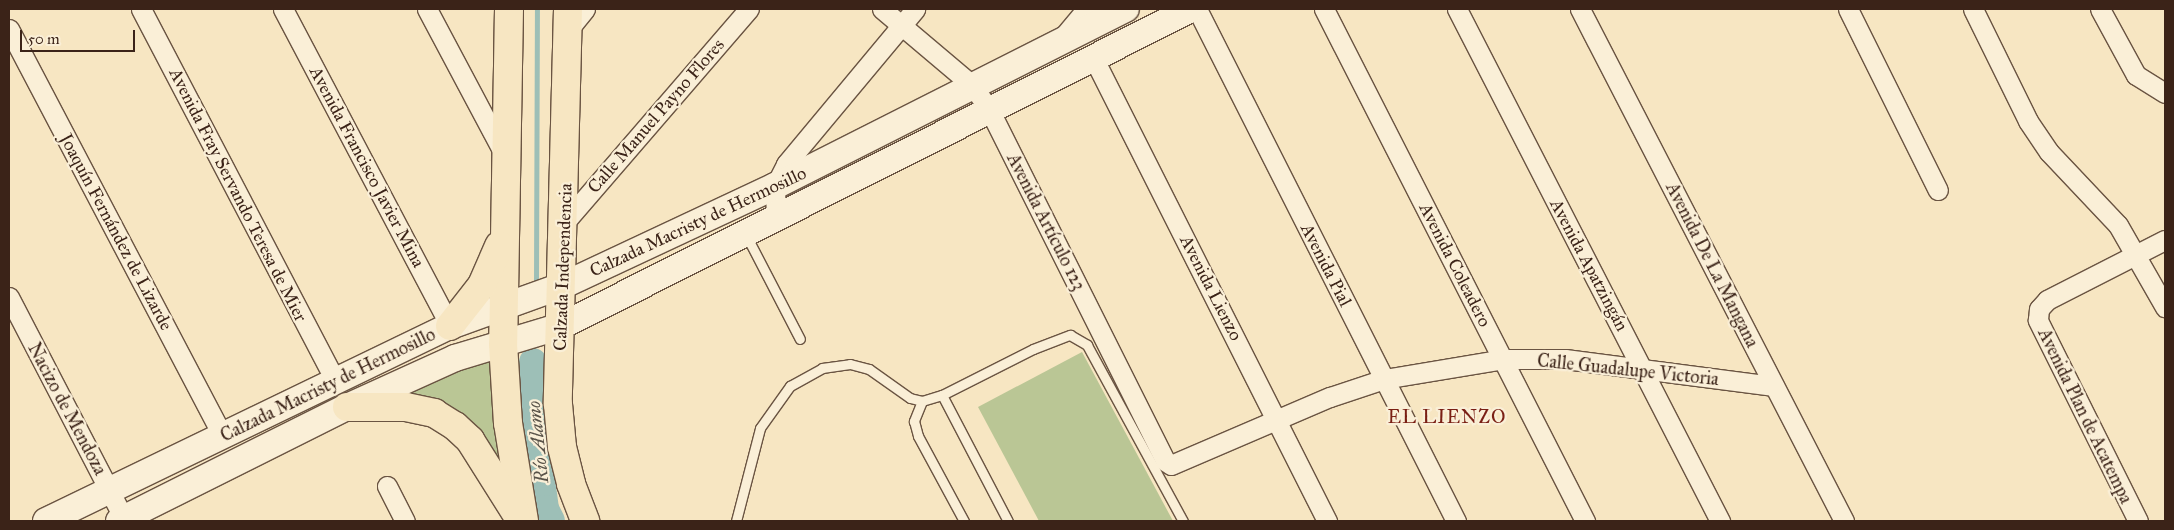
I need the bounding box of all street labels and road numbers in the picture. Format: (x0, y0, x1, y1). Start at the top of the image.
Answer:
street label: Calle Manuel Payno Flores (583, 34, 729, 198)
street label: Avenida Francisco Javier Mina (305, 63, 429, 271)
street label: Avenida Fray Servando Teresa de Mier (164, 65, 312, 325)
street label: Joaquín Fernández de Lizarde (55, 130, 177, 334)
street label: Avenida Artículo 123 (1002, 150, 1090, 294)
street label: Calzada Macristy de Hermosillo (586, 162, 810, 282)
street label: Avenida De La Mangana (1661, 179, 1763, 351)
street label: Calzada Independencia (549, 183, 577, 351)
street label: Avenida Apatzingán (1545, 195, 1633, 335)
street label: Avenida Coleadero (1414, 199, 1496, 331)
street label: Avenida Pial (1296, 220, 1356, 310)
street label: Avenida Lienzo (1175, 232, 1247, 344)
street label: Calzada Macristy de Hermosillo (217, 323, 439, 447)
street label: Avenida Plan de Acatempa (2033, 325, 2137, 507)
street label: Nacizo de Mendoza (23, 339, 111, 479)
street label: Calle Guadalupe Victoria (1536, 350, 1720, 390)

